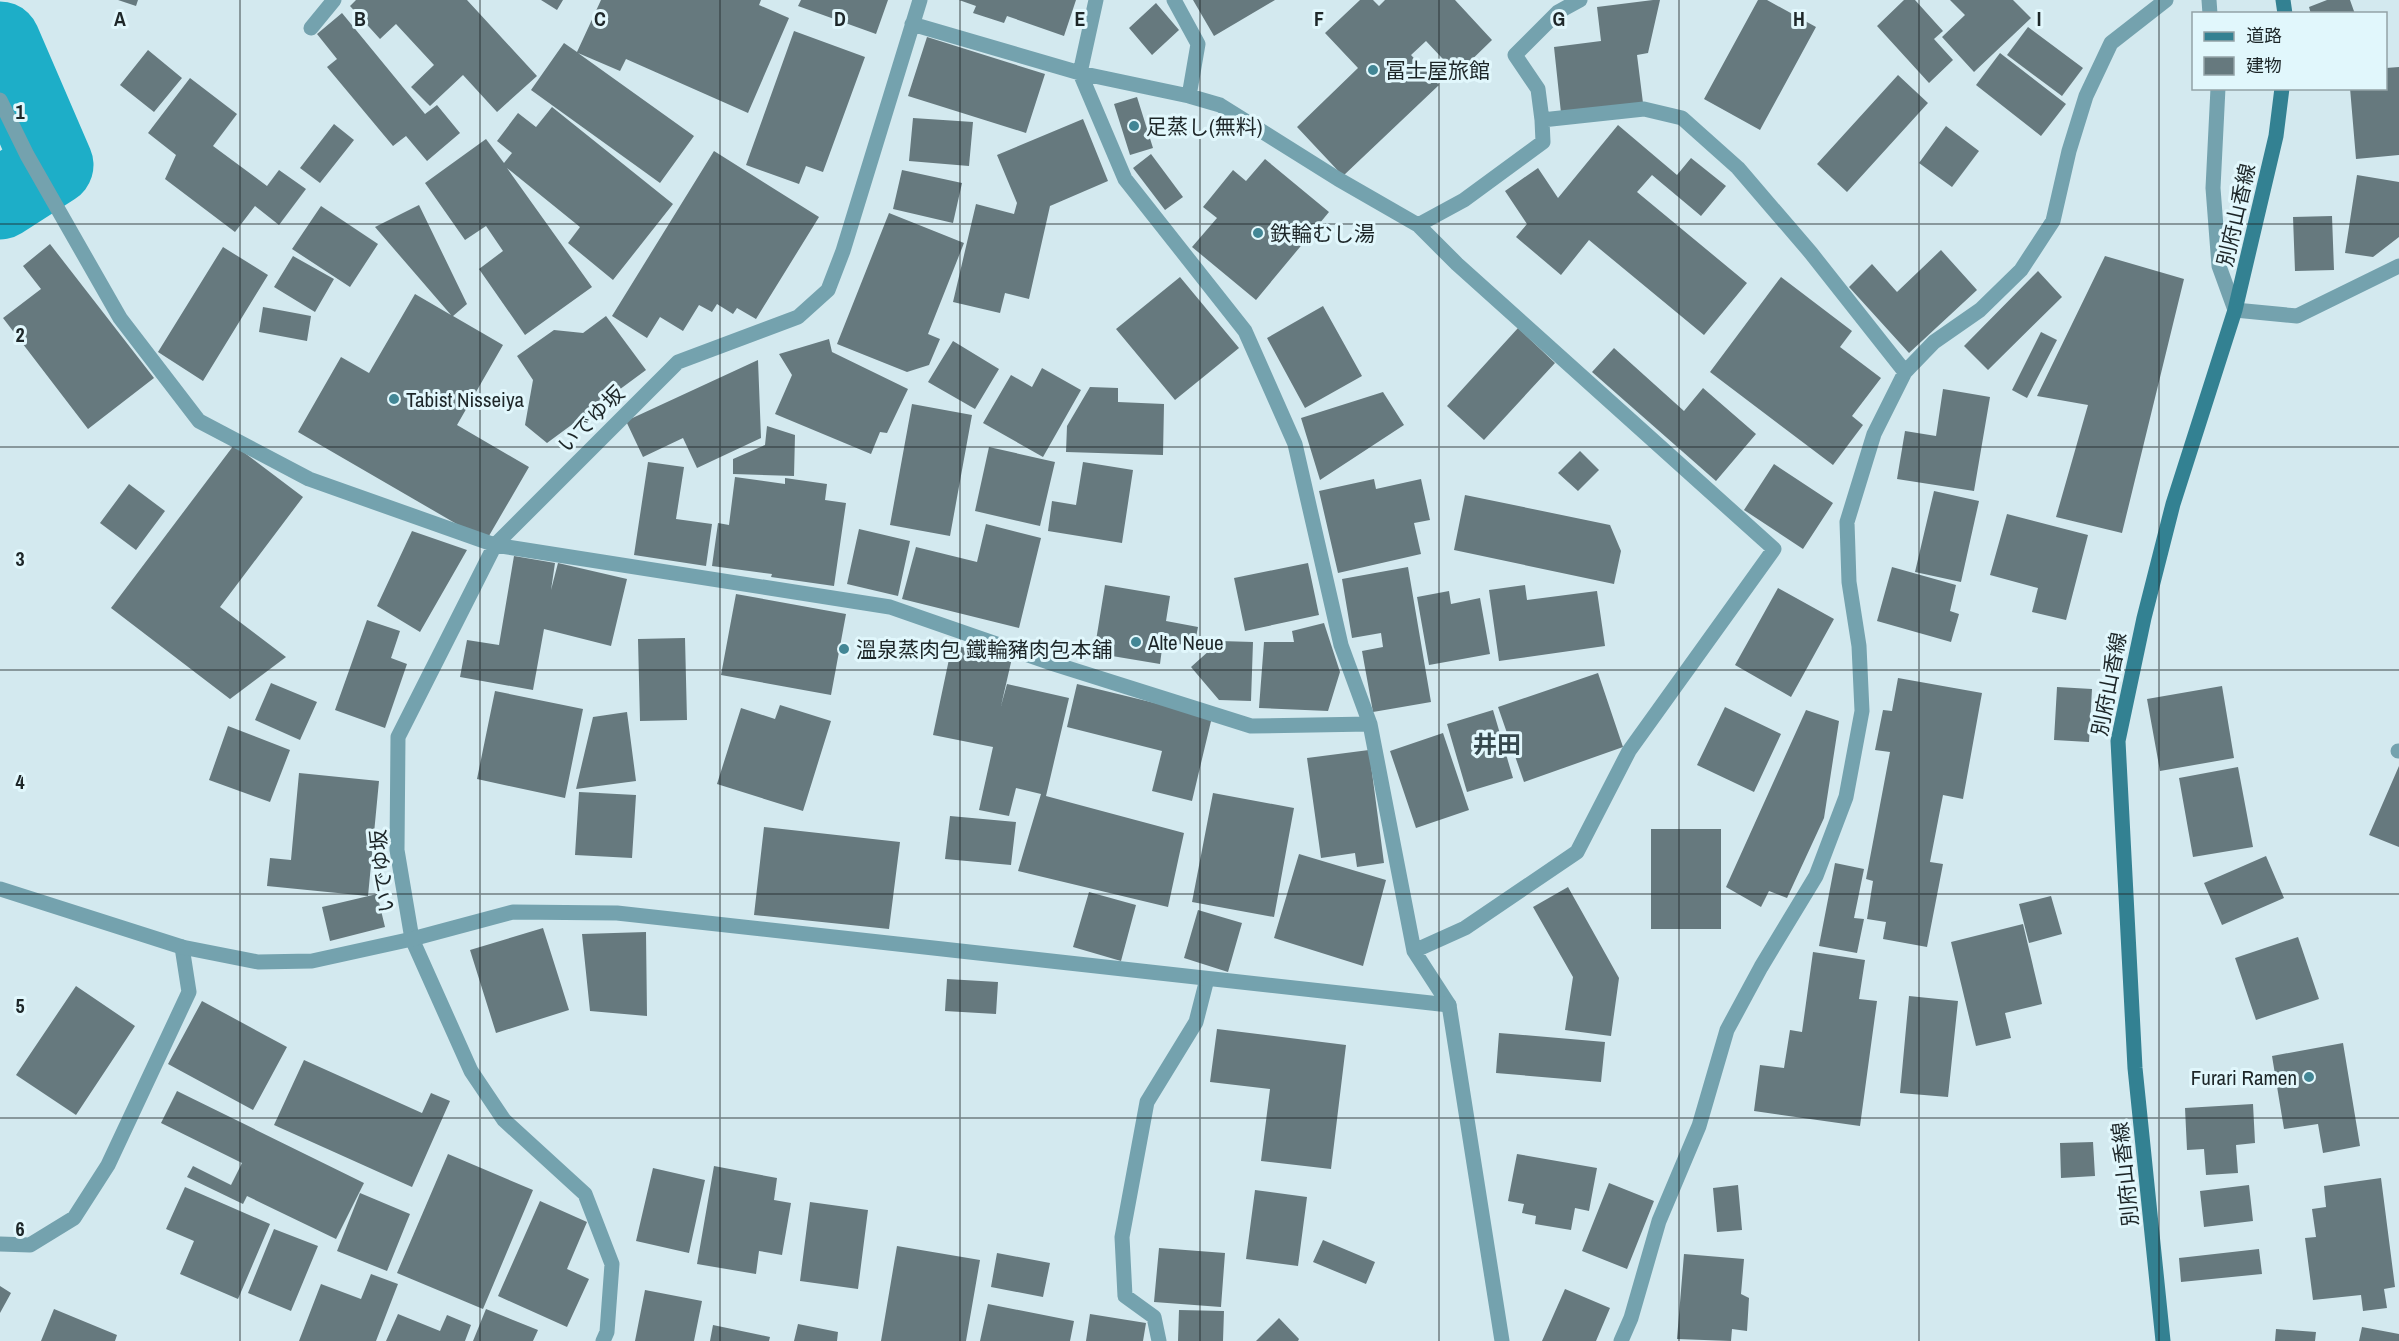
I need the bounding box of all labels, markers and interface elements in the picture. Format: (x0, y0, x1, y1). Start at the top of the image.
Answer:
text: A (114, 5, 126, 32)
text: B (354, 5, 366, 32)
text: C (594, 5, 606, 32)
text: D (834, 5, 846, 32)
text: E (1075, 5, 1086, 32)
text: F (1314, 5, 1324, 32)
text: G (1553, 5, 1565, 32)
text: H (1793, 5, 1805, 32)
text: I (2037, 5, 2041, 32)
legend (2192, 12, 2387, 90)
text: 道路 (2246, 23, 2282, 48)
text: 建物 (2246, 53, 2282, 78)
place label: 冨士屋旅館 (1385, 56, 1490, 85)
marker: 冨士屋旅館 (1366, 63, 1380, 77)
text: 1 (15, 98, 25, 125)
place label: 足蒸し(無料) (1146, 112, 1262, 141)
marker: 足蒸し(無料) (1127, 119, 1141, 133)
street label: 別府山香線 (2210, 161, 2262, 269)
place label: 鉄輪むし湯 (1270, 219, 1375, 248)
marker: 鉄輪むし湯 (1251, 226, 1265, 240)
text: 2 (15, 321, 25, 348)
street label: いでゆ坂 (551, 379, 631, 459)
place label: Tabist Nisseiya (406, 385, 524, 414)
marker: Tabist Nisseiya (387, 392, 401, 406)
text: 3 (15, 545, 25, 572)
place label: Alte Neue (1147, 628, 1224, 657)
street label: 別府山香線 (2085, 630, 2133, 738)
place label: 溫泉蒸肉包 鐵輪豬肉包本舖 (856, 635, 1113, 664)
marker: Alte Neue (1129, 635, 1143, 649)
marker: 溫泉蒸肉包 鐵輪豬肉包本舖 (837, 642, 851, 656)
district label: 井田 (1473, 728, 1521, 760)
text: 4 (15, 768, 25, 795)
street label: いでゆ坂 (363, 828, 401, 914)
text: 5 (15, 992, 25, 1019)
place label: Furari Ramen (2191, 1063, 2297, 1092)
marker: Furari Ramen (2302, 1070, 2316, 1084)
street label: 別府山香線 (2105, 1120, 2145, 1228)
text: 6 (15, 1215, 25, 1242)

